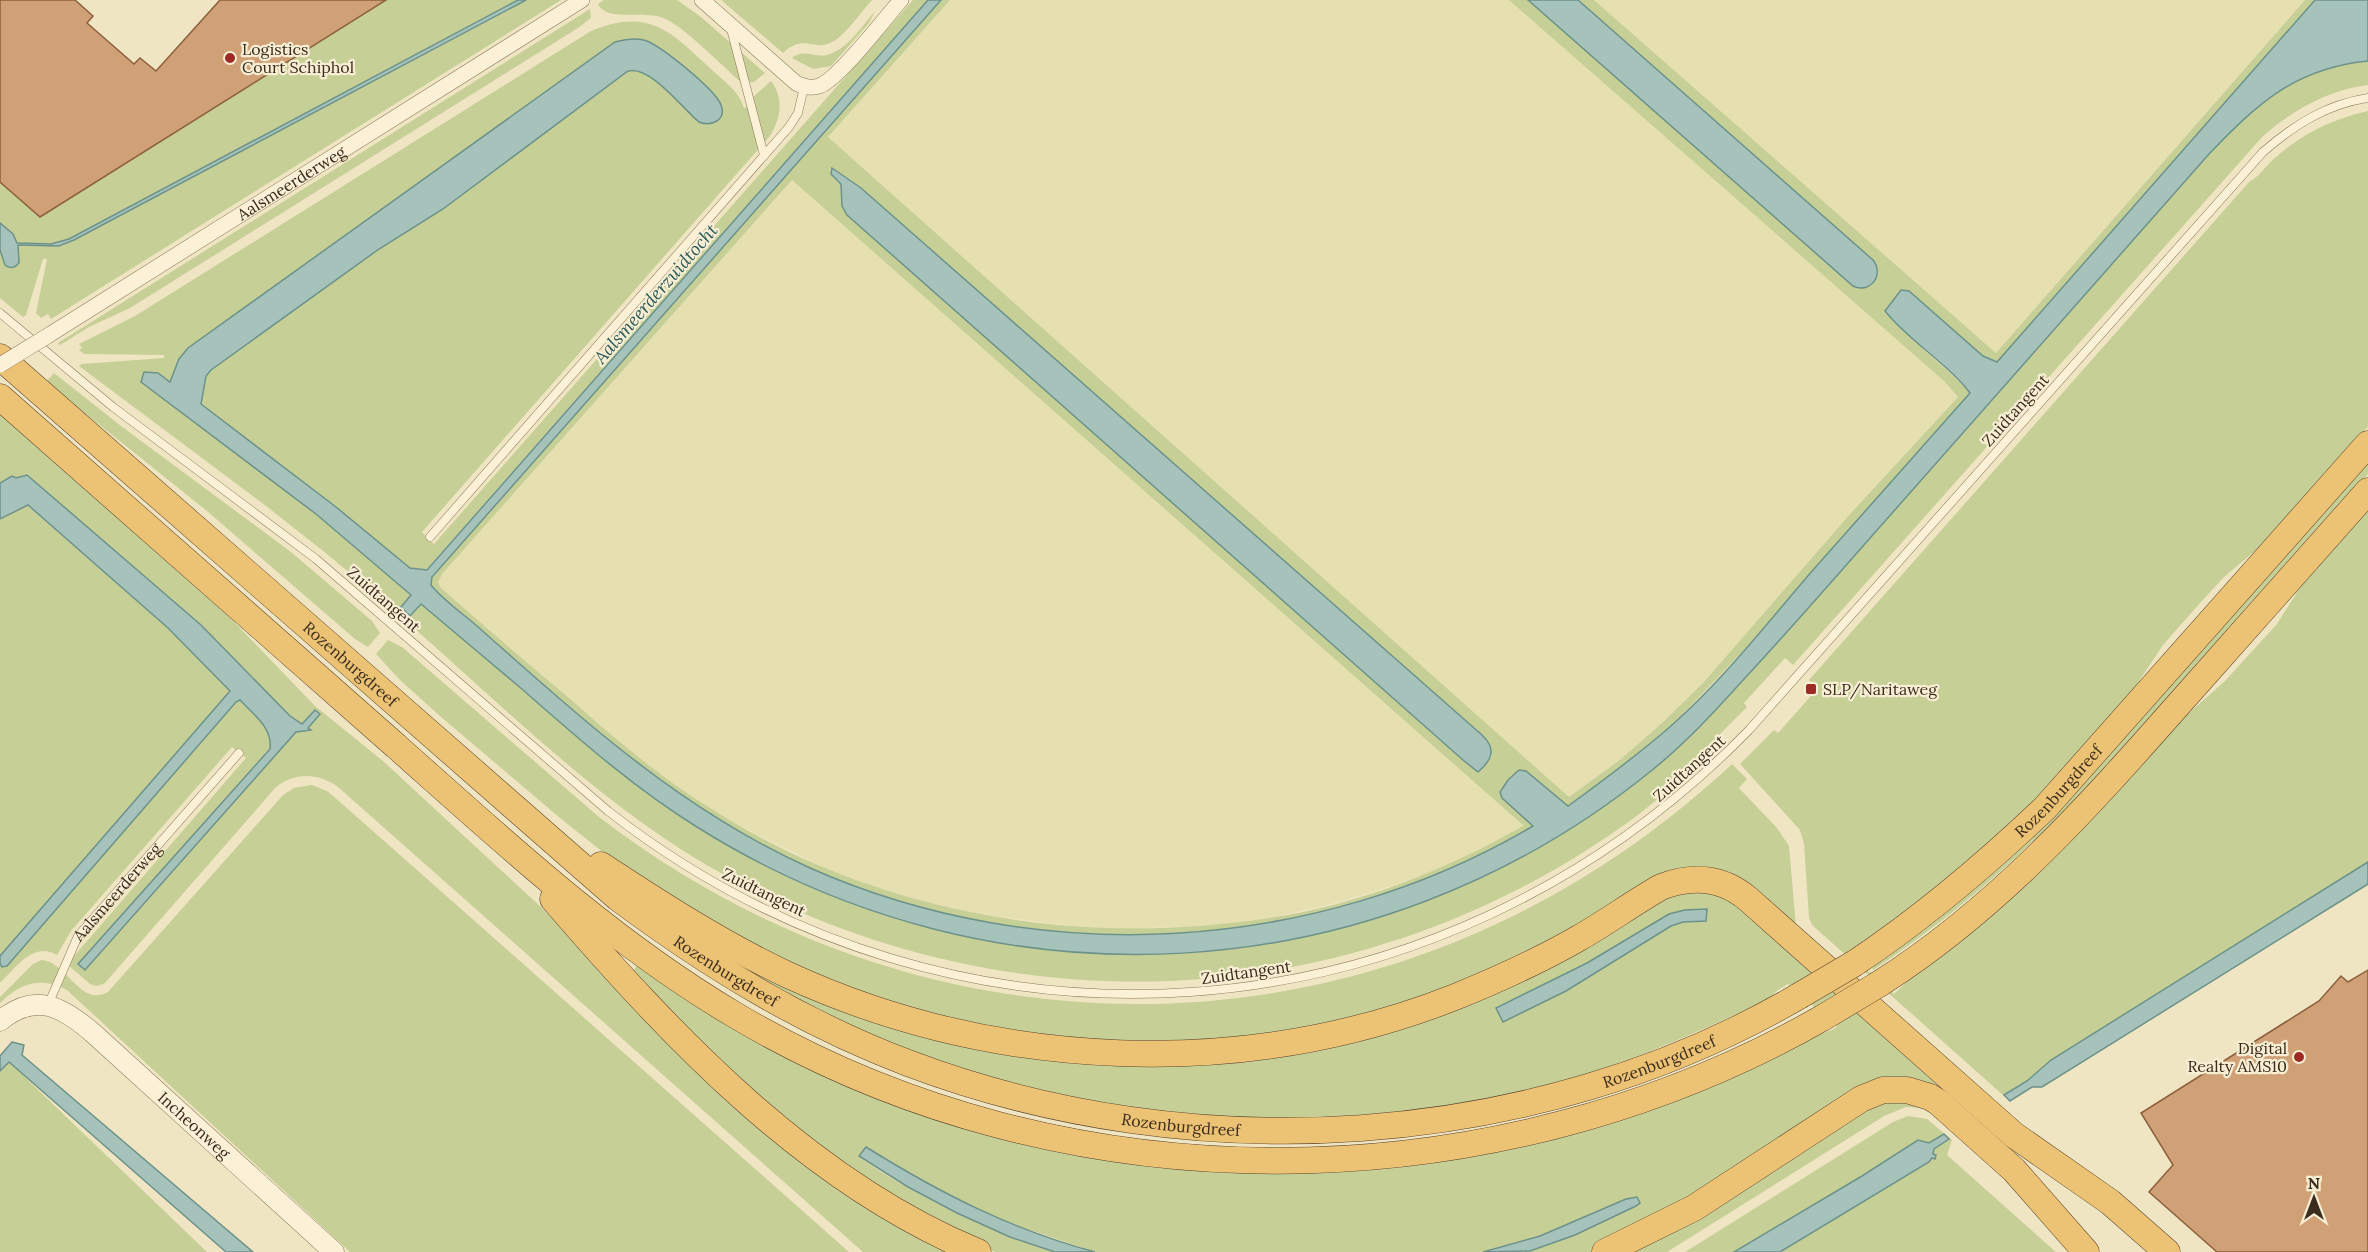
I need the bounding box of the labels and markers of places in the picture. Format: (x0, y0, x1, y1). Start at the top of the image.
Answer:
place label: Logistics Court Schiphol (242, 39, 354, 77)
marker: Logistics Court Schiphol (223, 51, 237, 65)
place label: SLP/Naritaweg (1823, 679, 1938, 700)
marker: SLP/Naritaweg (1804, 682, 1818, 696)
place label: Digital Realty AMS10 (2187, 1038, 2287, 1076)
marker: Digital Realty AMS10 (2292, 1050, 2306, 1064)

